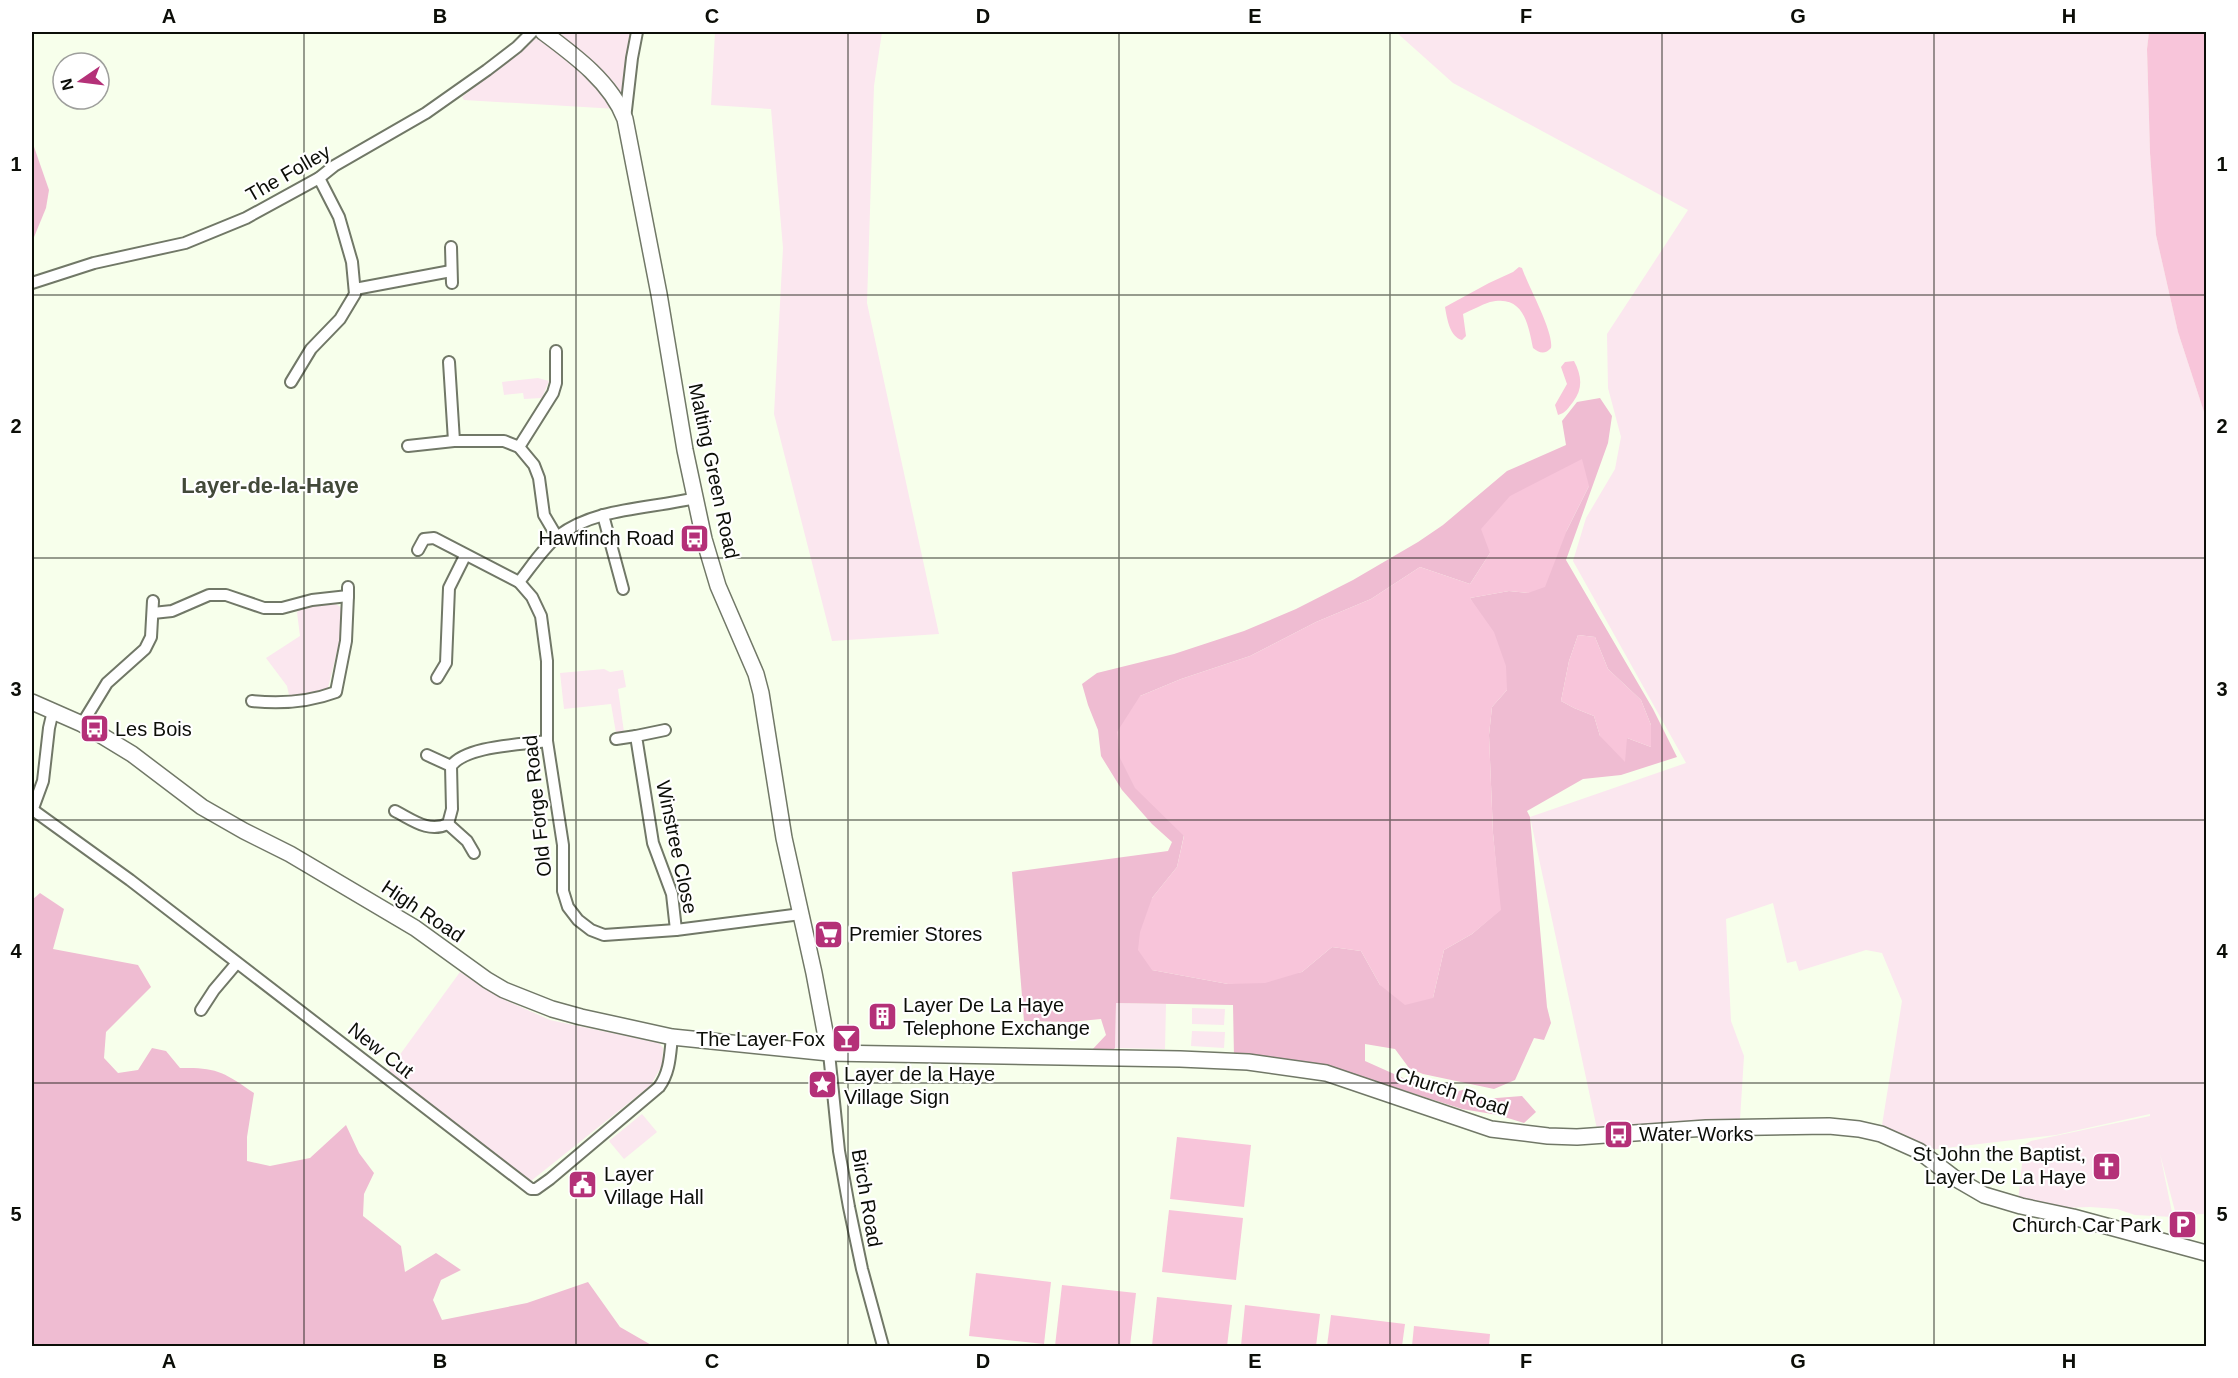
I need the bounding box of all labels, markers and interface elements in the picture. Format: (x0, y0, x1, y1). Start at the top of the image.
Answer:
text: A (162, 5, 176, 27)
text: B (433, 5, 447, 27)
text: C (705, 5, 719, 27)
text: D (976, 5, 990, 27)
text: E (1248, 5, 1262, 27)
text: F (1520, 5, 1532, 27)
text: G (1790, 5, 1806, 27)
text: H (2062, 5, 2076, 27)
north arrow (51, 51, 111, 111)
text: N (57, 77, 77, 92)
street label: The Folley (242, 140, 334, 206)
text: 1 (10, 153, 22, 175)
text: 1 (2216, 153, 2228, 175)
street label: Malting Green Road (685, 381, 743, 561)
text: 2 (10, 415, 22, 437)
text: 2 (2216, 415, 2228, 437)
district label: Layer-de-la-Haye (181, 473, 359, 498)
bus stop icon: Hawfinch Road (679, 522, 711, 554)
place label: Hawfinch Road (538, 527, 674, 549)
text: 3 (10, 678, 22, 700)
text: 3 (2216, 678, 2228, 700)
bus stop icon: Les Bois (78, 713, 110, 745)
place label: Les Bois (115, 718, 192, 740)
street label: Old Forge Road (519, 734, 555, 878)
street label: Winstree Close (652, 778, 702, 916)
street label: High Road (378, 875, 468, 947)
supermarket icon: Premier Stores (812, 918, 844, 950)
place label: Premier Stores (849, 923, 982, 945)
text: 4 (10, 940, 22, 962)
text: 4 (2216, 940, 2228, 962)
place label: Layer De La Haye Telephone Exchange (903, 994, 1090, 1039)
building icon: Layer De La Haye Telephone Exchange (866, 1000, 898, 1032)
street label: New Cut (344, 1018, 418, 1083)
bar icon: The Layer Fox (830, 1023, 862, 1055)
place label: The Layer Fox (696, 1028, 825, 1050)
street label: Church Road (1393, 1062, 1511, 1120)
place label: Layer de la Haye Village Sign (844, 1063, 995, 1108)
place icon: Layer de la Haye Village Sign (807, 1069, 839, 1101)
bus stop icon: Water Works (1602, 1118, 1634, 1150)
place label: Water Works (1639, 1123, 1753, 1145)
place label: St John the Baptist, Layer De La Haye (1913, 1143, 2086, 1188)
street label: Birch Road (848, 1147, 886, 1249)
church icon: St John the Baptist, Layer De La Haye (2091, 1150, 2123, 1182)
place label: Layer Village Hall (604, 1163, 704, 1208)
public building icon: Layer Village Hall (567, 1169, 599, 1201)
text: 5 (10, 1203, 22, 1225)
text: 5 (2216, 1203, 2228, 1225)
parking icon: Church Car Park (2166, 1209, 2198, 1241)
place label: Church Car Park (2012, 1214, 2162, 1236)
text: A (162, 1350, 176, 1372)
text: B (433, 1350, 447, 1372)
text: C (705, 1350, 719, 1372)
text: D (976, 1350, 990, 1372)
text: E (1248, 1350, 1262, 1372)
text: F (1520, 1350, 1532, 1372)
text: G (1790, 1350, 1806, 1372)
text: H (2062, 1350, 2076, 1372)

